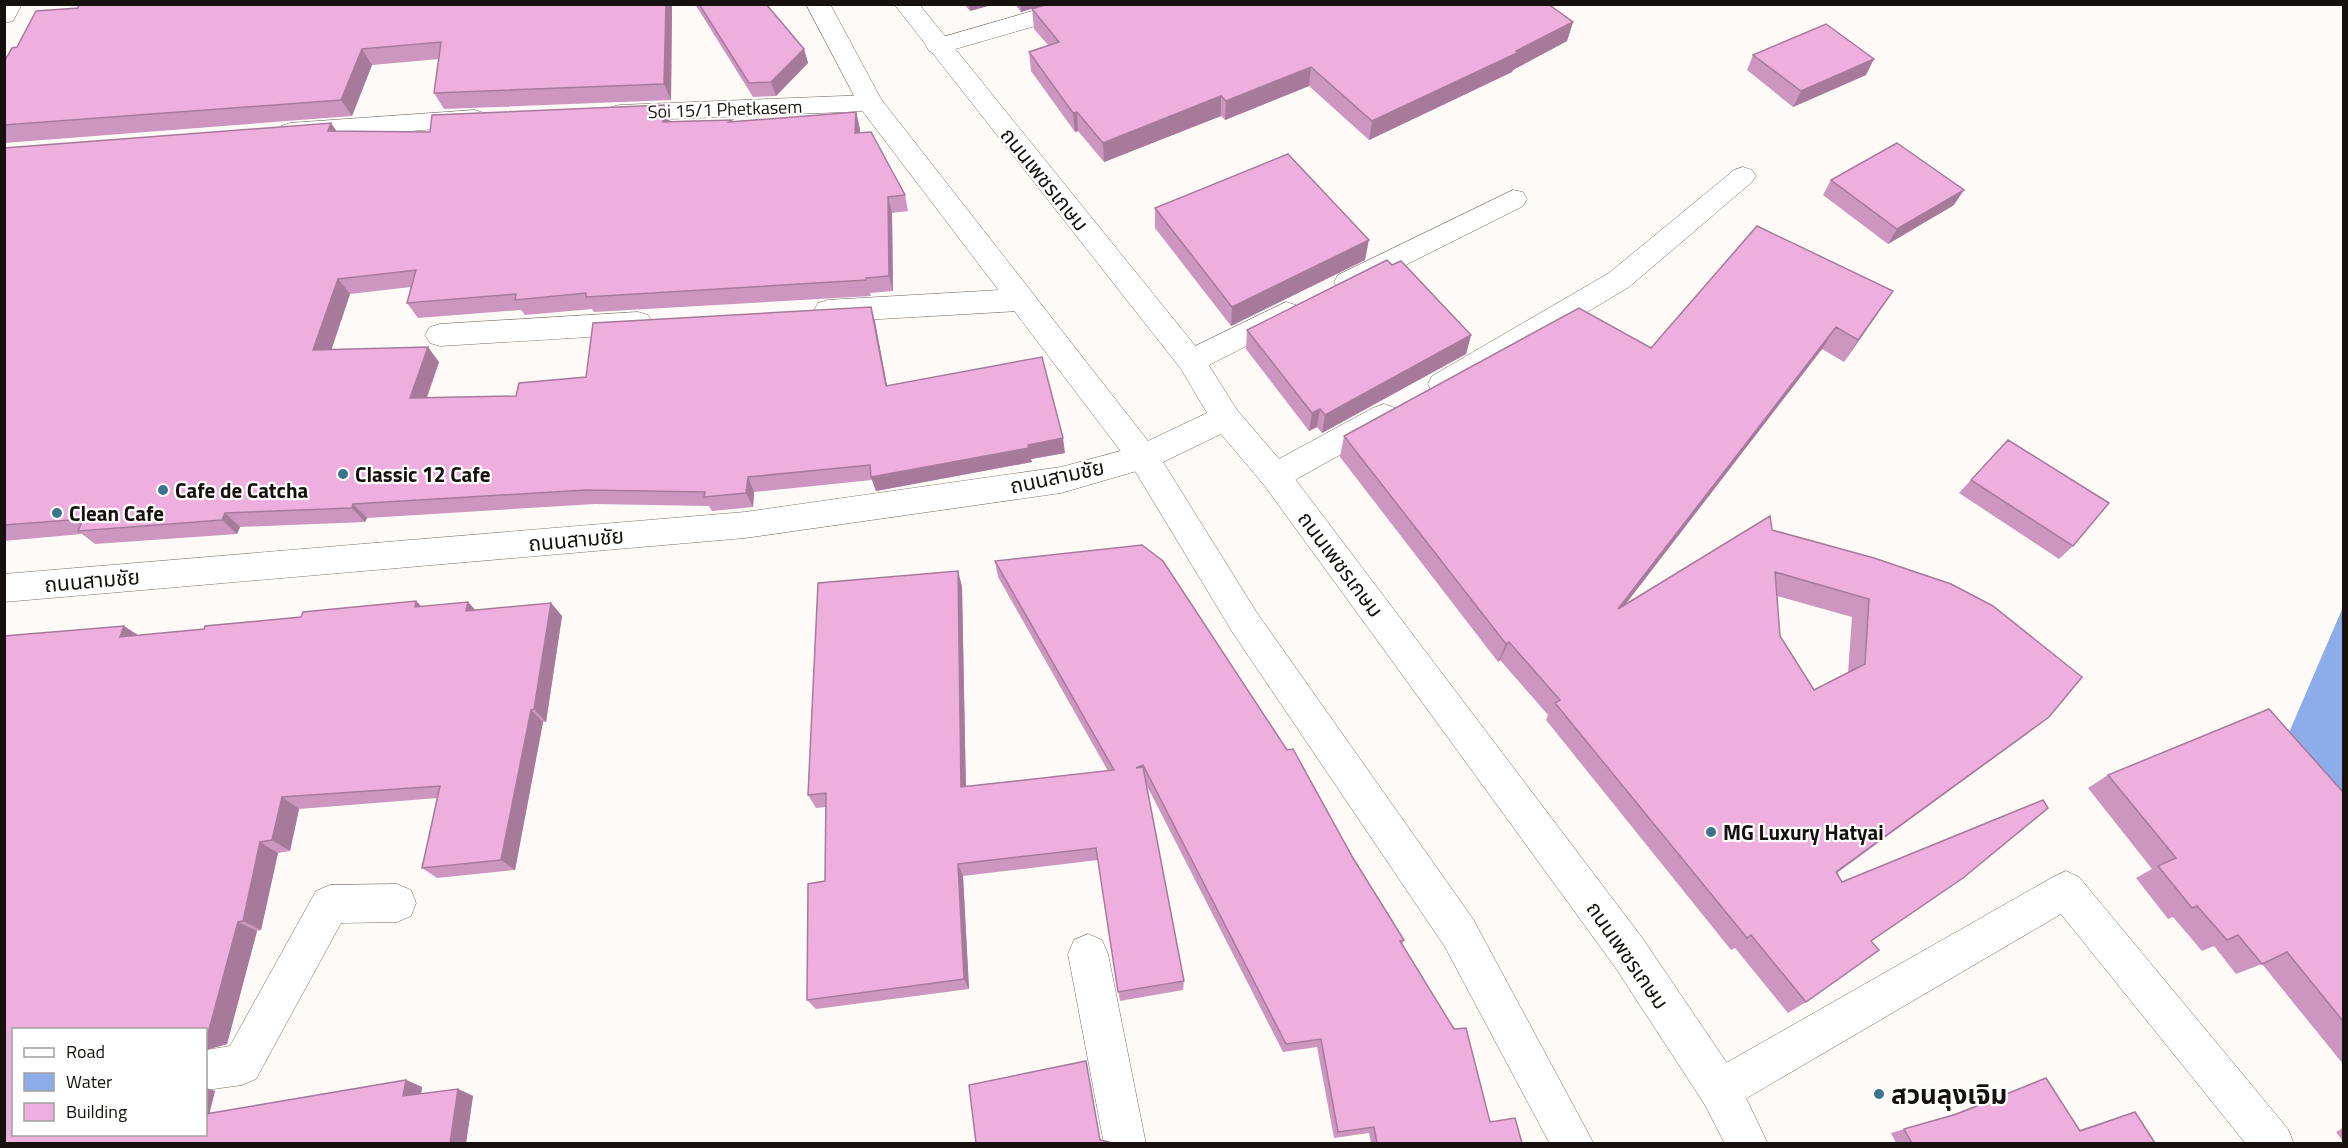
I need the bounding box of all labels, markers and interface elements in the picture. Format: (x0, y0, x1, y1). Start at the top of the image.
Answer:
street label: Soi 15/1 Phetkasem (647, 93, 803, 125)
street label: ถนนเพชรเกษม (993, 120, 1097, 238)
street label: ถนนสามชัย (1007, 450, 1107, 502)
place label: Classic 12 Cafe (355, 458, 490, 490)
marker: Classic 12 Cafe (336, 467, 350, 481)
place label: Cafe de Catcha (175, 474, 308, 506)
marker: Cafe de Catcha (156, 483, 170, 497)
place label: Clean Cafe (69, 497, 164, 529)
street label: ถนนเพชรเกษม (1290, 504, 1392, 624)
marker: Clean Cafe (50, 506, 64, 520)
street label: ถนนสามชัย (527, 519, 625, 559)
street label: ถนนสามชัย (43, 560, 141, 600)
place label: MG Luxury Hatyai (1723, 816, 1884, 848)
marker: MG Luxury Hatyai (1704, 825, 1718, 839)
street label: ถนนเพชรเกษม (1579, 894, 1677, 1016)
legend (12, 1028, 207, 1136)
text: Road (66, 1038, 105, 1065)
text: Water (66, 1068, 112, 1095)
place label: สวนลุงเจิม (1891, 1075, 2007, 1114)
marker: สวนลุงเจิม (1872, 1087, 1886, 1101)
text: Building (66, 1098, 127, 1125)

